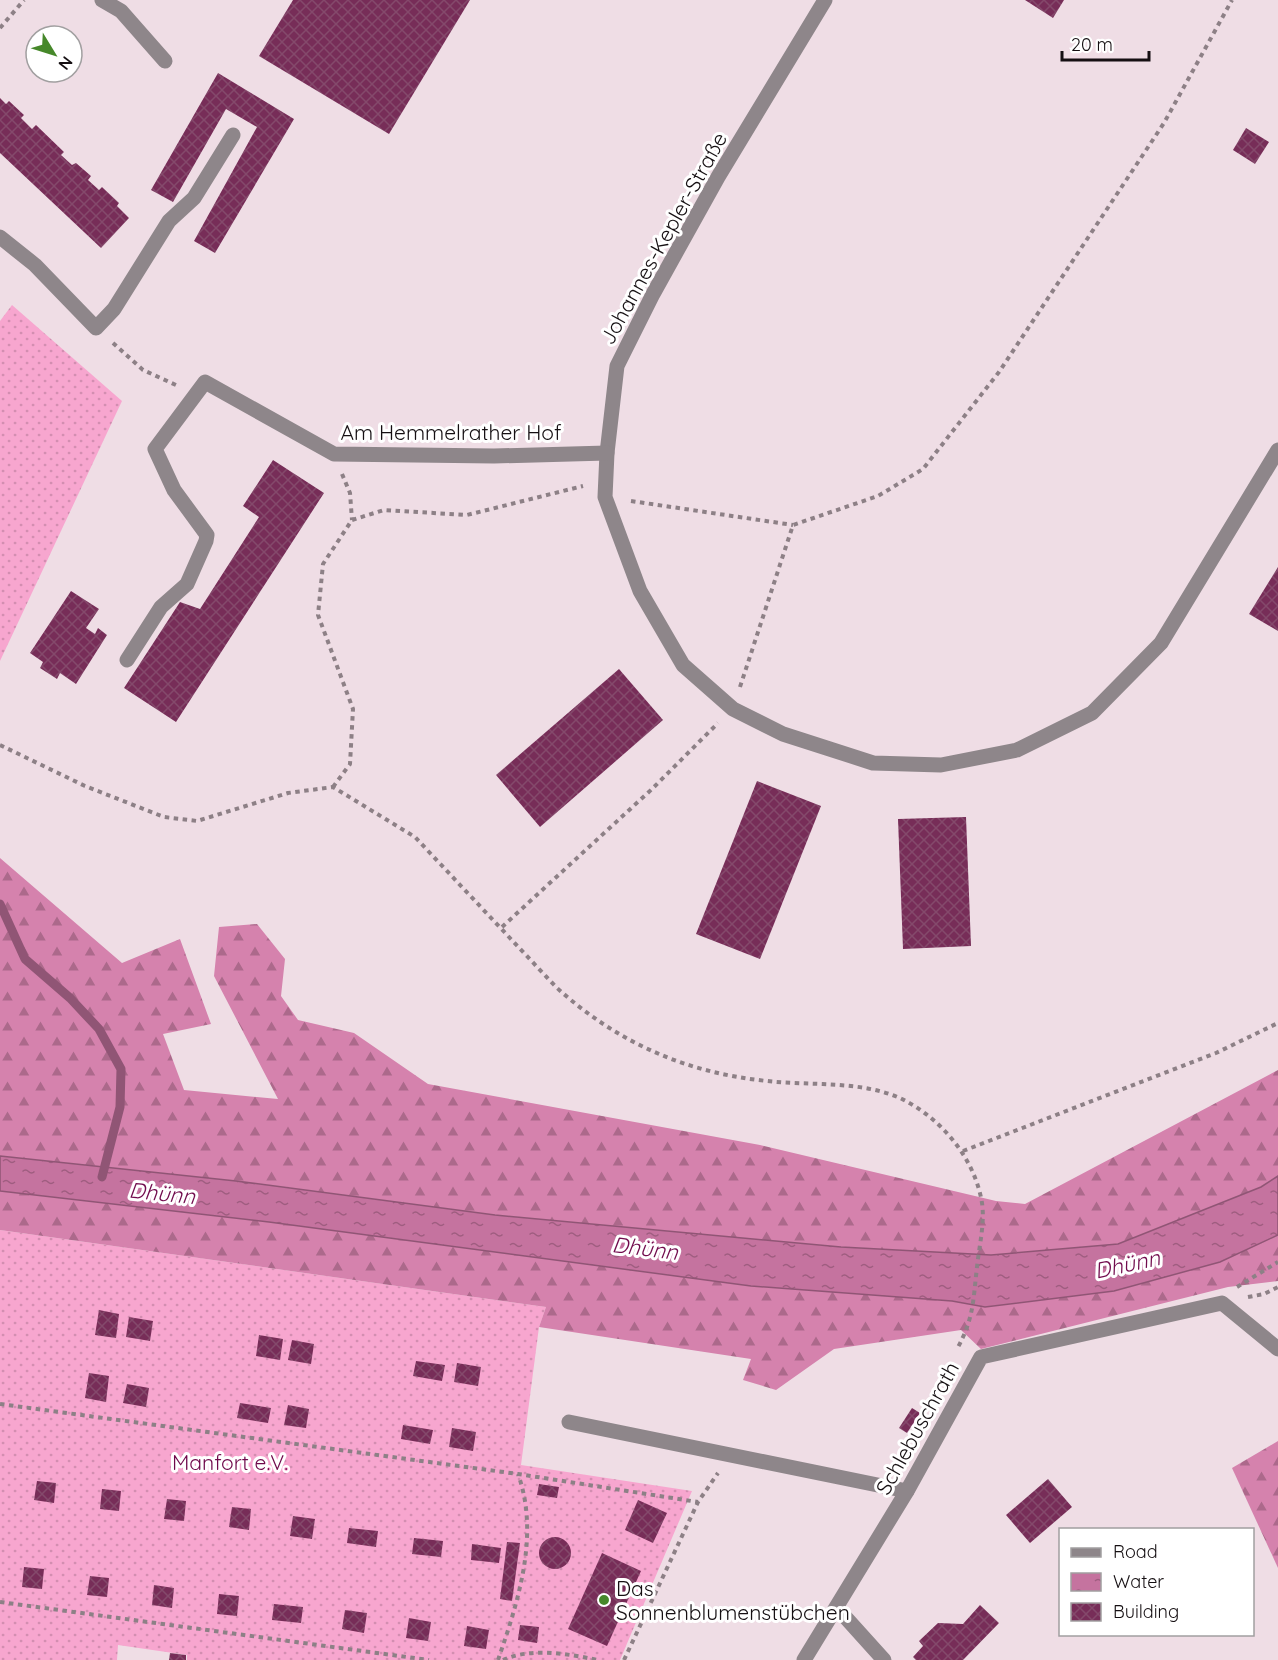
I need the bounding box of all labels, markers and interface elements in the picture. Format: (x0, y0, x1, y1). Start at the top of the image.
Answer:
north arrow (24, 24, 84, 84)
scale bar (1062, 24, 1149, 62)
text: 20 m (1071, 33, 1113, 56)
text: N (54, 52, 77, 74)
street label: Johannes-Kepler-Straße (594, 127, 732, 349)
street label: Am Hemmelrather Hof (340, 419, 562, 445)
water label: Dhünn (128, 1176, 198, 1211)
water label: Dhünn (610, 1230, 681, 1266)
water label: Dhünn (1092, 1243, 1164, 1285)
street label: Schlebuschrath (870, 1357, 964, 1499)
park label: Manfort e.V. (172, 1449, 288, 1475)
legend (1059, 1528, 1254, 1636)
text: Road (1113, 1540, 1158, 1563)
text: Water (1113, 1570, 1164, 1593)
place label: Das Sonnenblumenstübchen (616, 1575, 850, 1625)
marker: Das Sonnenblumenstübchen (597, 1593, 611, 1607)
text: Building (1113, 1600, 1179, 1623)

